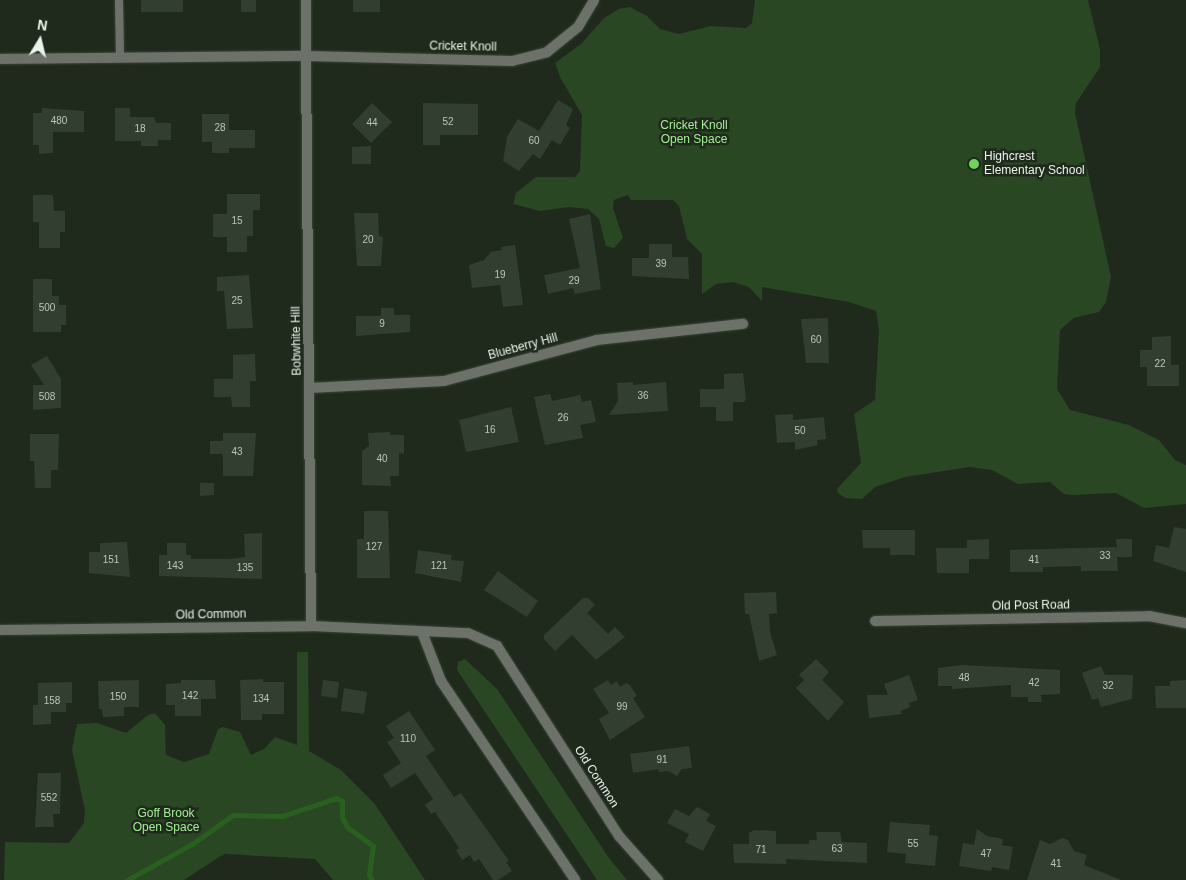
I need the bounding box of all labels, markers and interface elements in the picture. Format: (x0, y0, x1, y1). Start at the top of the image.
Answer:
north arrow (15, 15, 65, 65)
text: N (36, 16, 49, 34)
street label: Cricket Knoll (429, 39, 497, 55)
house number: 480 (51, 115, 67, 127)
house number: 52 (442, 116, 454, 128)
house number: 44 (366, 117, 378, 129)
park label: Cricket Knoll Open Space (660, 119, 728, 147)
house number: 28 (214, 122, 226, 134)
house number: 18 (134, 123, 146, 135)
house number: 60 (528, 135, 540, 147)
place label: Highcrest Elementary School (984, 150, 1085, 178)
marker: Highcrest Elementary School (968, 158, 980, 170)
house number: 15 (231, 215, 243, 227)
house number: 20 (362, 234, 374, 246)
house number: 39 (655, 258, 667, 270)
house number: 19 (494, 269, 506, 281)
house number: 29 (568, 275, 580, 287)
house number: 25 (231, 295, 243, 307)
house number: 500 (39, 302, 55, 314)
street label: Bobwhite Hill (289, 306, 305, 376)
house number: 9 (379, 318, 385, 330)
street label: Blueberry Hill (487, 331, 559, 363)
house number: 60 (810, 334, 822, 346)
house number: 22 (1154, 358, 1166, 370)
house number: 36 (637, 390, 649, 402)
house number: 508 (39, 391, 55, 403)
house number: 26 (557, 412, 569, 424)
house number: 16 (484, 424, 496, 436)
house number: 50 (794, 425, 806, 437)
house number: 43 (231, 446, 243, 458)
house number: 40 (376, 453, 388, 465)
house number: 127 (366, 541, 382, 553)
house number: 33 (1099, 550, 1111, 562)
house number: 151 (103, 554, 119, 566)
house number: 41 (1028, 554, 1040, 566)
house number: 143 (167, 560, 183, 572)
house number: 121 (431, 560, 447, 572)
house number: 135 (237, 562, 253, 574)
street label: Old Post Road (992, 598, 1070, 614)
street label: Old Common (176, 607, 246, 623)
house number: 48 (958, 672, 970, 684)
house number: 42 (1028, 677, 1040, 689)
house number: 32 (1102, 680, 1114, 692)
house number: 142 (182, 690, 198, 702)
house number: 150 (110, 691, 126, 703)
house number: 134 (253, 693, 269, 705)
house number: 158 (44, 695, 60, 707)
house number: 99 (616, 701, 628, 713)
house number: 110 (400, 733, 416, 745)
street label: Old Common (571, 743, 621, 811)
house number: 91 (656, 754, 668, 766)
house number: 552 (41, 792, 57, 804)
park label: Goff Brook Open Space (133, 807, 199, 835)
house number: 55 (907, 838, 919, 850)
house number: 63 (831, 843, 843, 855)
house number: 71 (755, 844, 767, 856)
house number: 47 (980, 848, 992, 860)
house number: 41 (1050, 858, 1062, 870)

